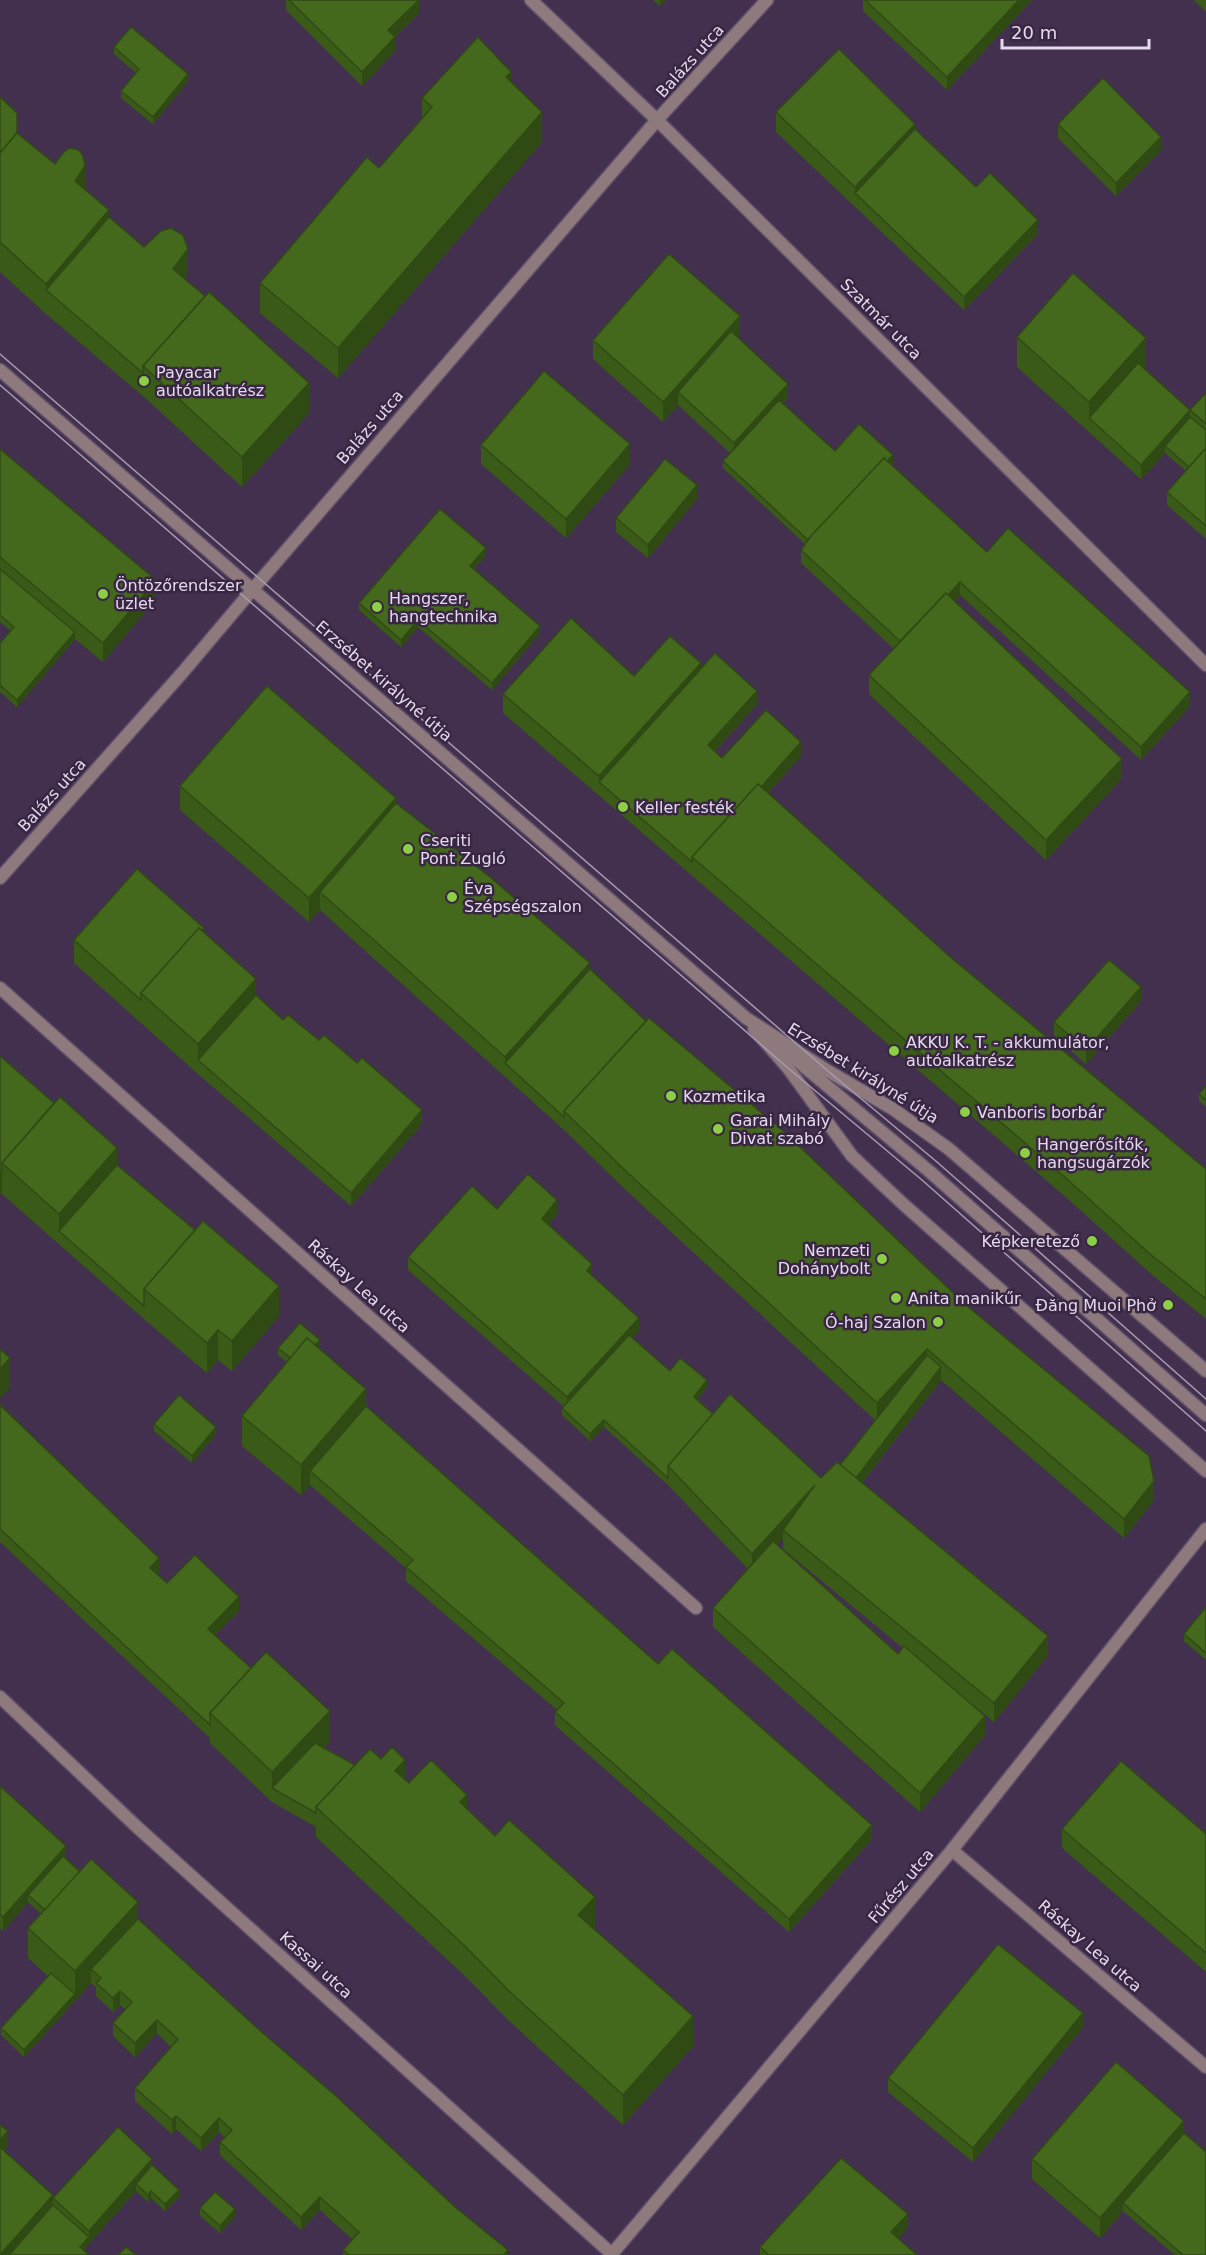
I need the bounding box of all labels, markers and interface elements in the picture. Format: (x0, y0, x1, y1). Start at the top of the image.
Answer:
scale bar (1002, 12, 1149, 50)
street label: Balázs utca (652, 21, 728, 101)
text: 20 m (1011, 22, 1057, 43)
street label: Szatmár utca (837, 275, 925, 363)
place label: Payacar autóalkatrész (156, 363, 264, 400)
marker: Payacar autóalkatrész (137, 374, 151, 388)
street label: Balázs utca (333, 386, 407, 468)
place label: Öntözőrendszer üzlet (115, 576, 242, 613)
marker: Öntözőrendszer üzlet (96, 587, 110, 601)
place label: Hangszer, hangtechnika (389, 589, 498, 626)
marker: Hangszer, hangtechnika (370, 600, 384, 614)
street label: Erzsébet királyné útja (312, 617, 456, 745)
street label: Balázs utca (14, 755, 90, 835)
place label: Keller festék (635, 798, 735, 817)
marker: Keller festék (616, 800, 630, 814)
place label: Cseriti Pont Zugló (420, 831, 506, 868)
marker: Cseriti Pont Zugló (401, 842, 415, 856)
place label: Éva Szépségszalon (464, 879, 582, 916)
marker: Éva Szépségszalon (445, 890, 459, 904)
street label: Erzsébet királyné útja (784, 1019, 942, 1127)
place label: AKKU K. T. - akkumulátor, autóalkatrész (906, 1033, 1110, 1070)
marker: AKKU K. T. - akkumulátor, autóalkatrész (887, 1044, 901, 1058)
place label: Kozmetika (683, 1087, 766, 1106)
marker: Kozmetika (664, 1089, 678, 1103)
place label: Vanboris borbár (977, 1103, 1105, 1122)
marker: Vanboris borbár (958, 1105, 972, 1119)
place label: Garai Mihály Divat szabó (730, 1111, 830, 1148)
marker: Garai Mihály Divat szabó (711, 1122, 725, 1136)
place label: Hangerősítők, hangsugárzók (1037, 1135, 1150, 1172)
marker: Hangerősítők, hangsugárzók (1018, 1146, 1032, 1160)
place label: Képkeretező (981, 1232, 1080, 1251)
marker: Képkeretező (1085, 1234, 1099, 1248)
street label: Ráskay Lea utca (304, 1235, 414, 1337)
place label: Nemzeti Dohánybolt (778, 1241, 870, 1278)
marker: Nemzeti Dohánybolt (875, 1252, 889, 1266)
place label: Anita manikűr (908, 1289, 1021, 1308)
marker: Anita manikűr (889, 1291, 903, 1305)
place label: Đăng Muoi Phở (1036, 1296, 1156, 1315)
marker: Đăng Muoi Phở (1161, 1298, 1175, 1312)
place label: Ó-haj Szalon (825, 1313, 926, 1332)
marker: Ó-haj Szalon (931, 1315, 945, 1329)
street label: Fűrész utca (864, 1845, 938, 1927)
street label: Ráskay Lea utca (1034, 1896, 1146, 1996)
street label: Kassai utca (276, 1927, 356, 2003)

